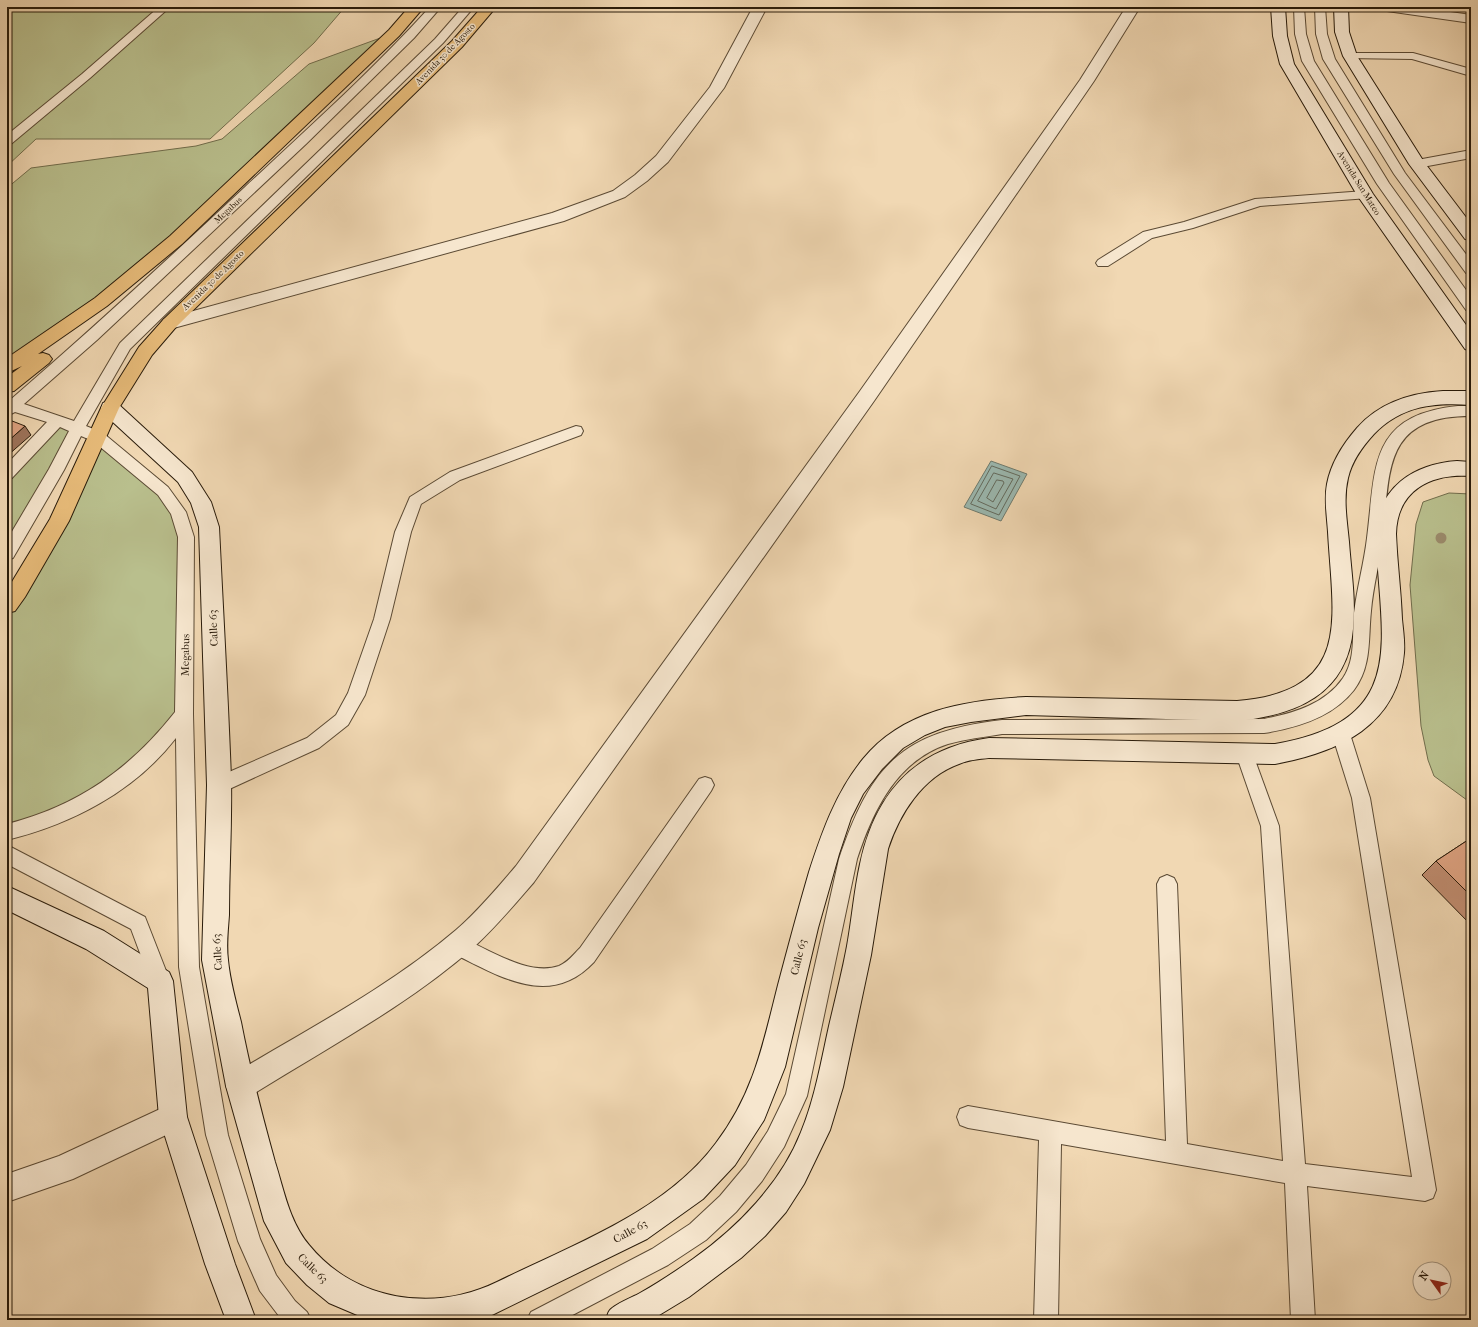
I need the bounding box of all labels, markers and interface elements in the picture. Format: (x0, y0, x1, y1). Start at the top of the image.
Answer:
street label: Avenida 30 de Agosto (412, 21, 477, 87)
street label: Avenida San Mateo (1335, 148, 1383, 217)
street label: Megabus (212, 194, 245, 225)
street label: Avenida 30 de Agosto (180, 248, 246, 313)
street label: Calle 63 (206, 609, 221, 647)
street label: Megabus (179, 634, 192, 676)
street label: Calle 63 (210, 933, 225, 971)
street label: Calle 63 (788, 938, 809, 977)
street label: Calle 63 (611, 1217, 649, 1246)
street label: Calle 63 (295, 1251, 330, 1286)
north arrow (1412, 1261, 1452, 1301)
text: N (1416, 1268, 1432, 1283)

